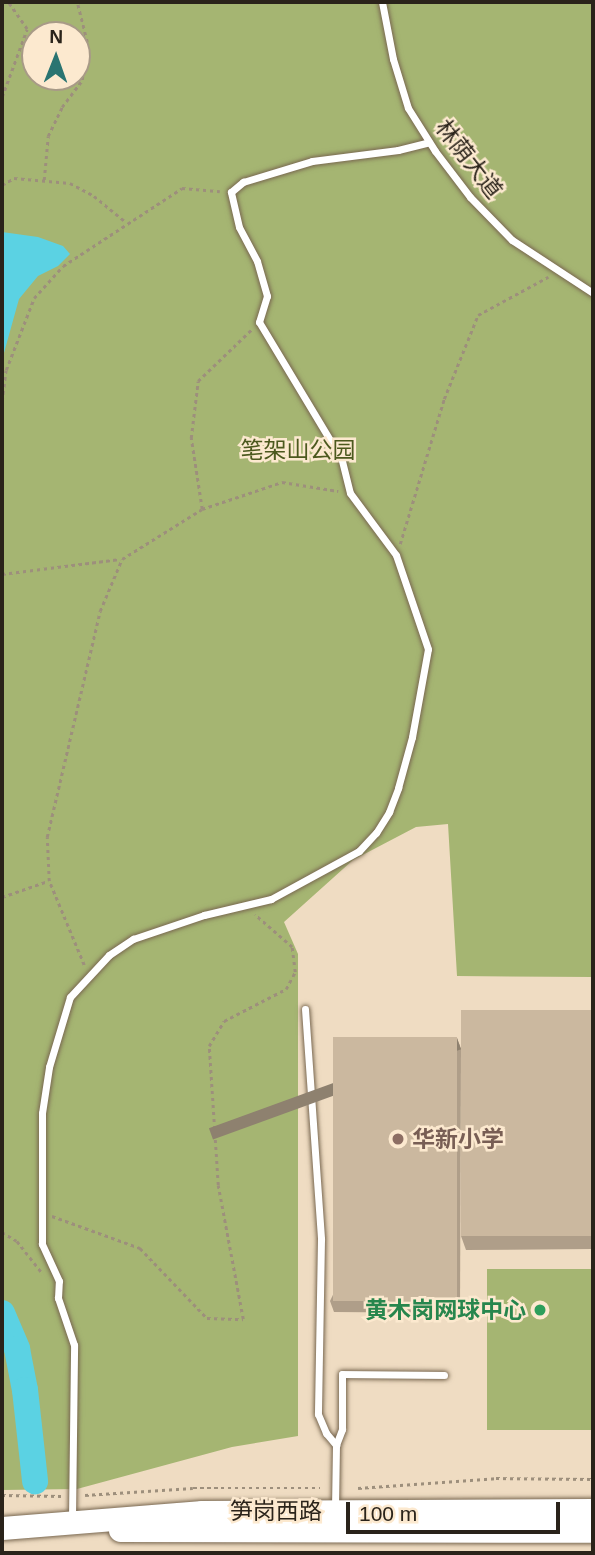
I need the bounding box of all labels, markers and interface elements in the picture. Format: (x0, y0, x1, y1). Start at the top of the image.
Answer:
north arrow (21, 21, 91, 91)
text: N (49, 26, 63, 47)
street label: 林荫大道 (430, 114, 508, 204)
park label: 笔架山公园 (241, 436, 355, 464)
place label: 华新小学 (412, 1125, 504, 1153)
marker: 华新小学 (390, 1131, 406, 1147)
place label: 黄木岗网球中心 (365, 1296, 526, 1324)
marker: 黄木岗网球中心 (532, 1302, 548, 1318)
scale bar (350, 1488, 564, 1532)
street label: 笋岗西路 (230, 1497, 322, 1525)
text: 100 m (359, 1502, 417, 1525)

